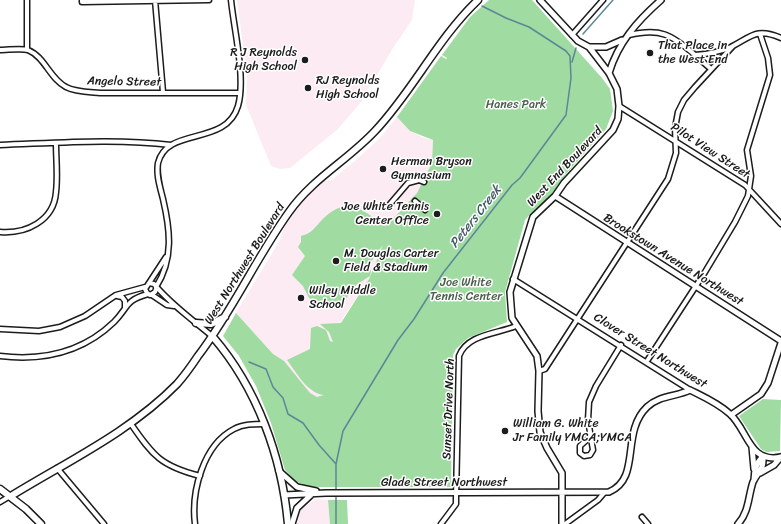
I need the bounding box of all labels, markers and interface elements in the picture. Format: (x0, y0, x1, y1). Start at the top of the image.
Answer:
place label: That Place in the West End (658, 39, 728, 67)
place label: R J Reynolds High School (230, 46, 297, 74)
marker: That Place in the West End (645, 48, 655, 58)
marker: R J Reynolds High School (300, 55, 310, 65)
street label: Angelo Street (87, 74, 161, 90)
place label: RJ Reynolds High School (316, 74, 380, 102)
marker: RJ Reynolds High School (303, 83, 313, 93)
park label: Hanes Park (486, 98, 546, 112)
street label: Pilot View Street (668, 120, 752, 182)
street label: West End Boulevard (524, 124, 606, 210)
place label: Herman Bryson Gymnasium (391, 155, 472, 183)
marker: Herman Bryson Gymnasium (378, 164, 388, 174)
water label: Peters Creek (447, 183, 505, 251)
place label: Joe White Tennis Center Office (342, 200, 429, 228)
street label: West Northwest Boulevard (202, 201, 288, 327)
marker: Joe White Tennis Center Office (432, 209, 442, 219)
street label: Brookstown Avenue Northwest (600, 211, 746, 309)
place label: M. Douglas Carter Field & Stadium (344, 247, 439, 275)
marker: M. Douglas Carter Field & Stadium (331, 256, 341, 266)
park label: Joe White Tennis Center (430, 276, 502, 304)
place label: Wiley Middle School (309, 284, 376, 312)
marker: Wiley Middle School (296, 293, 306, 303)
street label: Clover Street Northwest (591, 310, 709, 392)
street label: Sunset Drive North (440, 358, 458, 460)
place label: William G. White Jr Family YMCA;YMCA (513, 417, 632, 445)
marker: William G. White Jr Family YMCA;YMCA (500, 426, 510, 436)
street label: Glade Street Northwest (381, 476, 507, 490)

